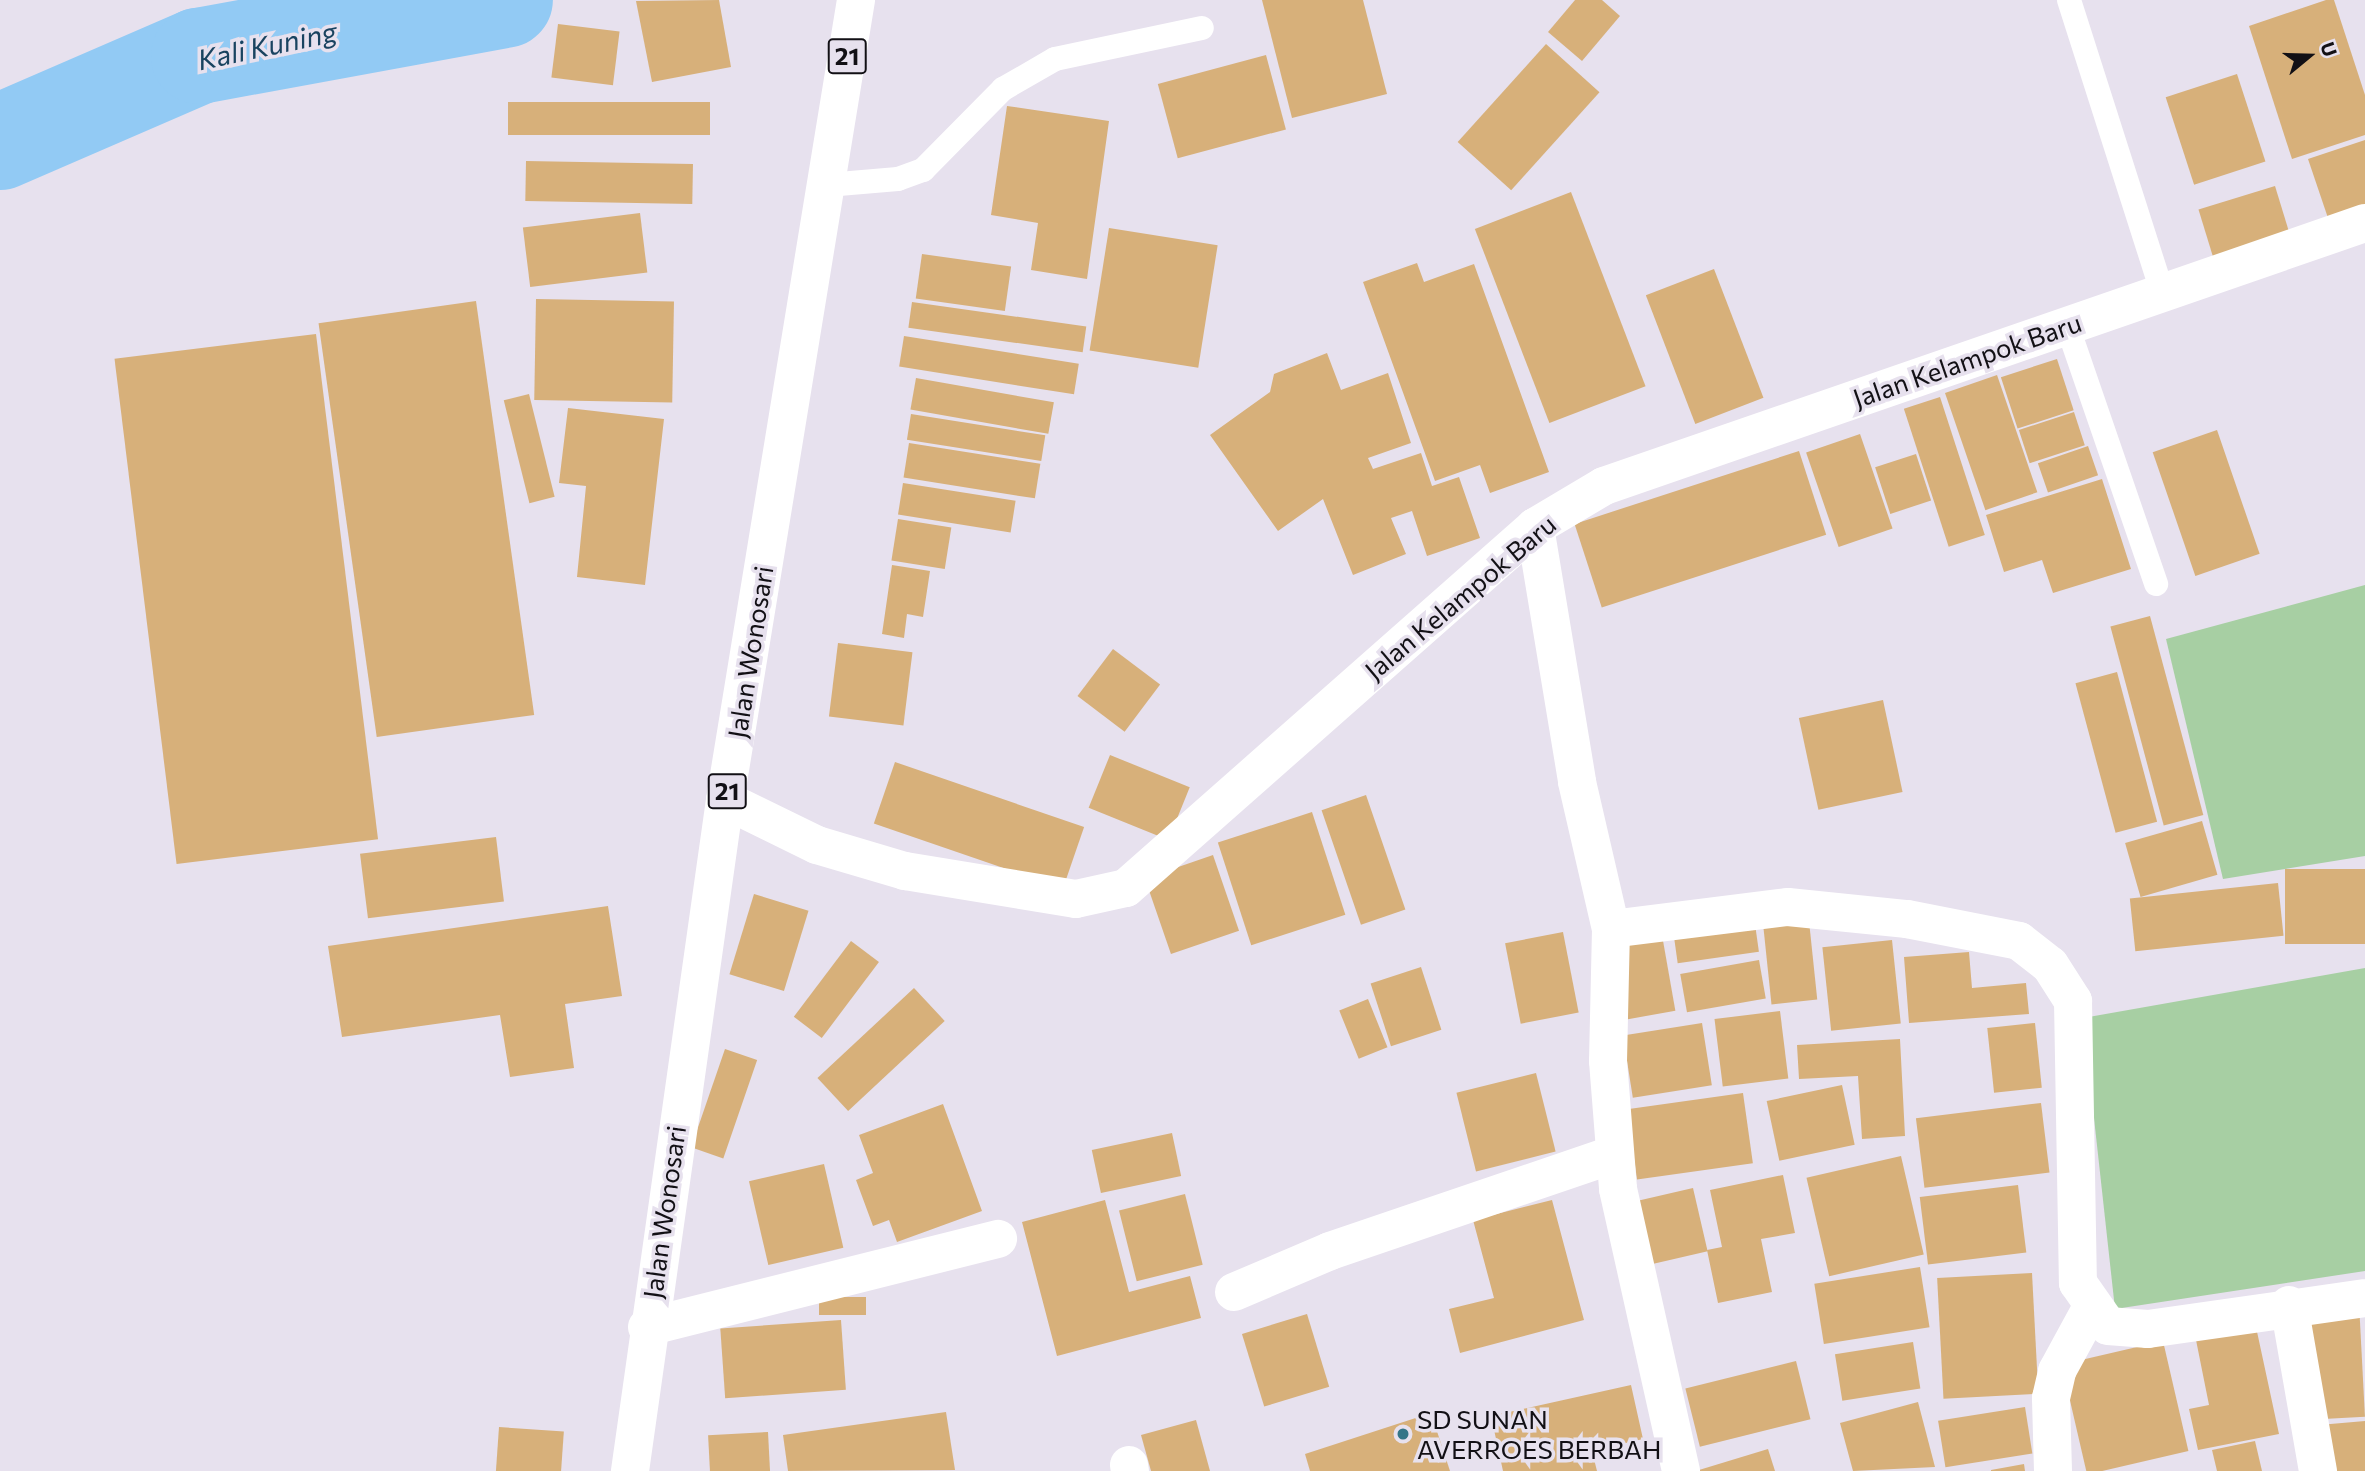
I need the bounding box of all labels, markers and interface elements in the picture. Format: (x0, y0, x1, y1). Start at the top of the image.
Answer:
water label: Kali Kuning (194, 14, 340, 76)
north arrow (2274, 21, 2344, 91)
road number: 21 (826, 36, 868, 76)
text: U (2316, 39, 2342, 59)
street label: Jalan Kelampok Baru (1849, 306, 2085, 414)
street label: Jalan Kelampok Baru (1358, 508, 1562, 686)
street label: Jalan Wonosari (721, 564, 779, 740)
road number: 21 (706, 770, 748, 812)
street label: Jalan Wonosari (636, 1124, 692, 1300)
place label: SD SUNAN AVERROES BERBAH (1417, 1403, 1661, 1464)
marker: SD SUNAN AVERROES BERBAH (1395, 1426, 1411, 1442)

